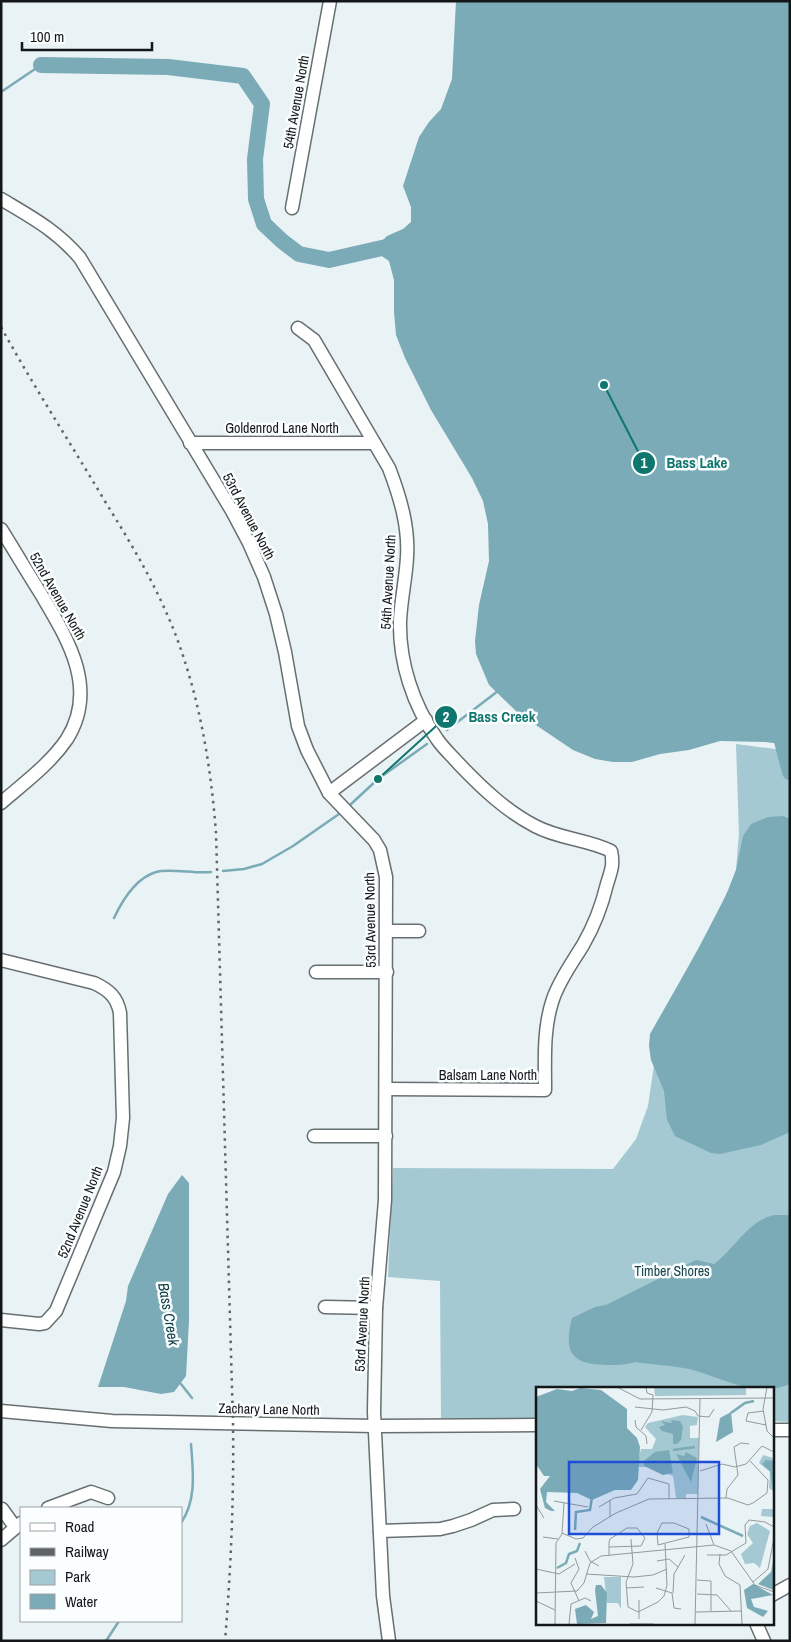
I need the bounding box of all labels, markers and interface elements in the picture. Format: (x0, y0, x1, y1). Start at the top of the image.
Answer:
scale bar (22, 20, 152, 52)
text: 100 m (30, 26, 64, 47)
street label: 54th Avenue North (279, 54, 313, 150)
street label: Goldenrod Lane North (225, 419, 339, 437)
callout: Bass Lake (632, 448, 737, 478)
text: 1 (641, 452, 648, 473)
text: Bass Lake (667, 452, 728, 473)
street label: 53rd Avenue North (219, 470, 279, 562)
street label: 54th Avenue North (377, 534, 399, 630)
street label: 52nd Avenue North (26, 549, 90, 643)
callout: Bass Creek (434, 702, 546, 732)
text: 2 (443, 706, 450, 727)
text: Bass Creek (468, 706, 536, 727)
street label: 53rd Avenue North (360, 872, 380, 968)
street label: Balsam Lane North (439, 1066, 537, 1084)
street label: 52nd Avenue North (53, 1163, 107, 1261)
park label: Timber Shores (634, 1262, 710, 1280)
street label: 53rd Avenue North (351, 1276, 373, 1372)
water label: Bass Creek (153, 1281, 185, 1348)
inset map (536, 1387, 774, 1624)
street label: Zachary Lane North (218, 1399, 320, 1419)
legend (20, 1507, 182, 1622)
text: Road (65, 1516, 94, 1537)
text: Railway (65, 1541, 110, 1562)
text: Park (65, 1566, 91, 1587)
text: Water (65, 1591, 97, 1612)

